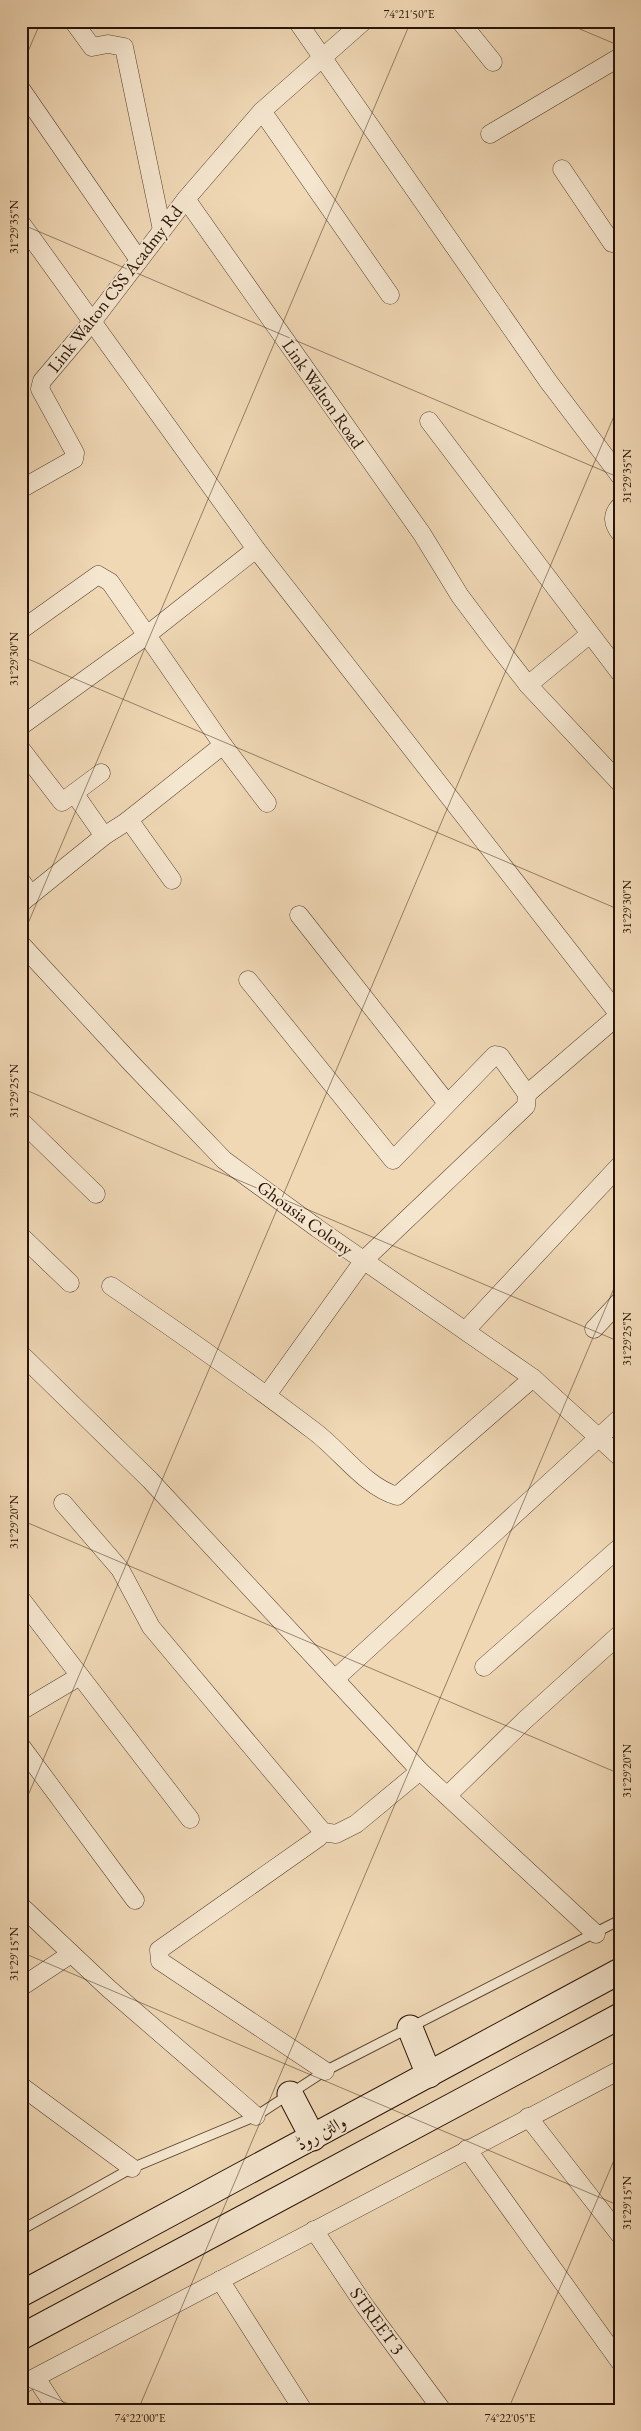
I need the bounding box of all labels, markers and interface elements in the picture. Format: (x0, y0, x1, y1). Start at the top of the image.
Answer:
text: 74°21'50"E (383, 6, 435, 22)
text: 31°29'35"N (6, 200, 22, 254)
street label: Link Walton CSS Acadmy Rd (42, 200, 188, 377)
street label: Link Walton Road (277, 335, 370, 453)
text: 31°29'35"N (619, 449, 635, 503)
text: 31°29'30"N (6, 632, 22, 686)
text: 31°29'30"N (619, 880, 635, 934)
text: 31°29'25"N (6, 1064, 22, 1118)
street label: Ghousia Colony (253, 1175, 358, 1260)
text: 31°29'25"N (619, 1312, 635, 1366)
text: 31°29'20"N (6, 1495, 22, 1549)
text: 31°29'20"N (619, 1744, 635, 1798)
text: 31°29'15"N (6, 1927, 22, 1981)
street label: والٹن روڈ (292, 2110, 350, 2155)
text: 31°29'15"N (619, 2176, 635, 2230)
street label: STREET 3 (345, 2282, 410, 2359)
text: 74°22'00"E (114, 2410, 166, 2426)
text: 74°22'05"E (484, 2410, 536, 2426)

